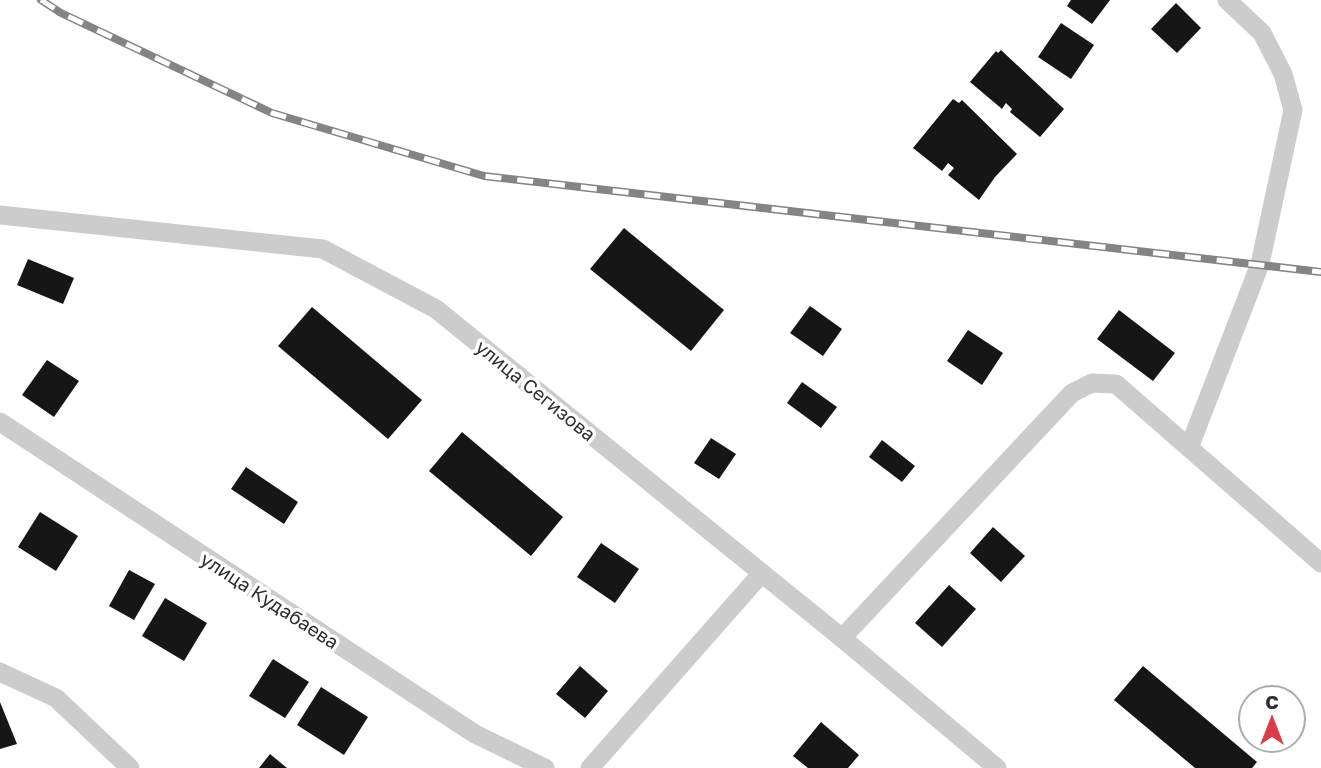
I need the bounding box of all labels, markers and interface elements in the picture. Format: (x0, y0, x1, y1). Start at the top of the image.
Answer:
street label: улица Сегизова (471, 335, 601, 445)
street label: улица Кудабаева (197, 547, 343, 653)
north arrow (1237, 684, 1307, 754)
text: С (1265, 690, 1279, 713)

